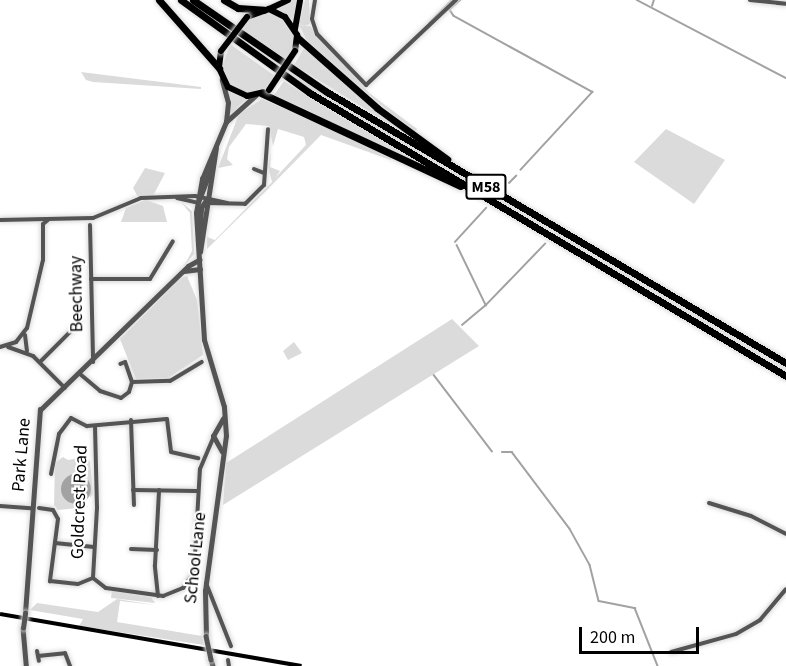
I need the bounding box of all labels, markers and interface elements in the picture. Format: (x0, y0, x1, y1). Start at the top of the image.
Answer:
road number: M58 (465, 174, 507, 200)
street label: Beechway (66, 255, 88, 333)
street label: Park Lane (8, 417, 36, 493)
street label: Goldcrest Road (67, 445, 93, 559)
street label: School Lane (180, 511, 212, 605)
scale bar (582, 615, 702, 653)
text: 200 m (590, 625, 635, 650)

